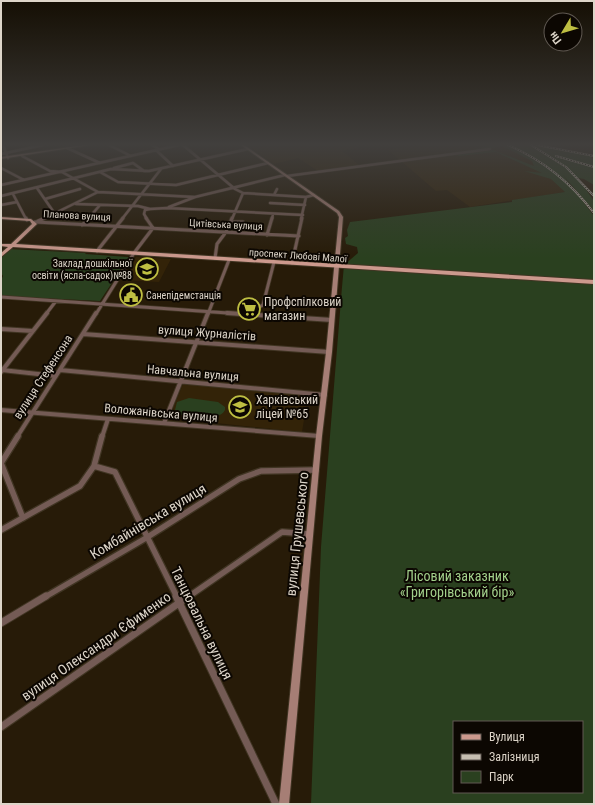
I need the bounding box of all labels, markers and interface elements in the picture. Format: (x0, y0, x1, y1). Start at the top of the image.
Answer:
north arrow (543, 12, 583, 52)
text: Пн (547, 29, 564, 47)
street label: Планова вулиця (43, 208, 111, 223)
street label: Цитівська вулиця (189, 217, 263, 232)
street label: проспект Любові Малої (249, 247, 348, 264)
school or university icon: Заклад дошкільної освіти (ясла-садок)№88 (134, 256, 160, 282)
place label: Заклад дошкільної освіти (ясла-садок)№88 (32, 258, 133, 282)
public building icon: Санепідемстанція (118, 282, 144, 308)
place label: Санепідемстанція (146, 290, 221, 301)
place label: Профспілковий магазин (264, 295, 341, 323)
supermarket icon: Профспілковий магазин (236, 296, 262, 322)
street label: вулиця Журналістів (157, 323, 257, 343)
street label: вулиця Стефенсона (11, 332, 76, 422)
street label: Навчальна вулиця (146, 362, 240, 384)
place label: Харківський ліцей №65 (256, 393, 318, 421)
school or university icon: Харківський ліцей №65 (227, 394, 253, 420)
street label: Воложанівська вулиця (104, 401, 218, 425)
street label: вулиця Грушевського (283, 471, 311, 597)
street label: Комбайнівська вулиця (87, 480, 209, 562)
street label: Танцювальна вулиця (168, 564, 236, 682)
park label: Лісовий заказник «Григорівський бір» (400, 568, 514, 600)
street label: вулиця Олександри Єфименко (18, 588, 174, 704)
legend (453, 721, 583, 793)
text: Вулиця (489, 730, 525, 744)
text: Залізниця (489, 750, 540, 764)
text: Парк (489, 770, 514, 784)

